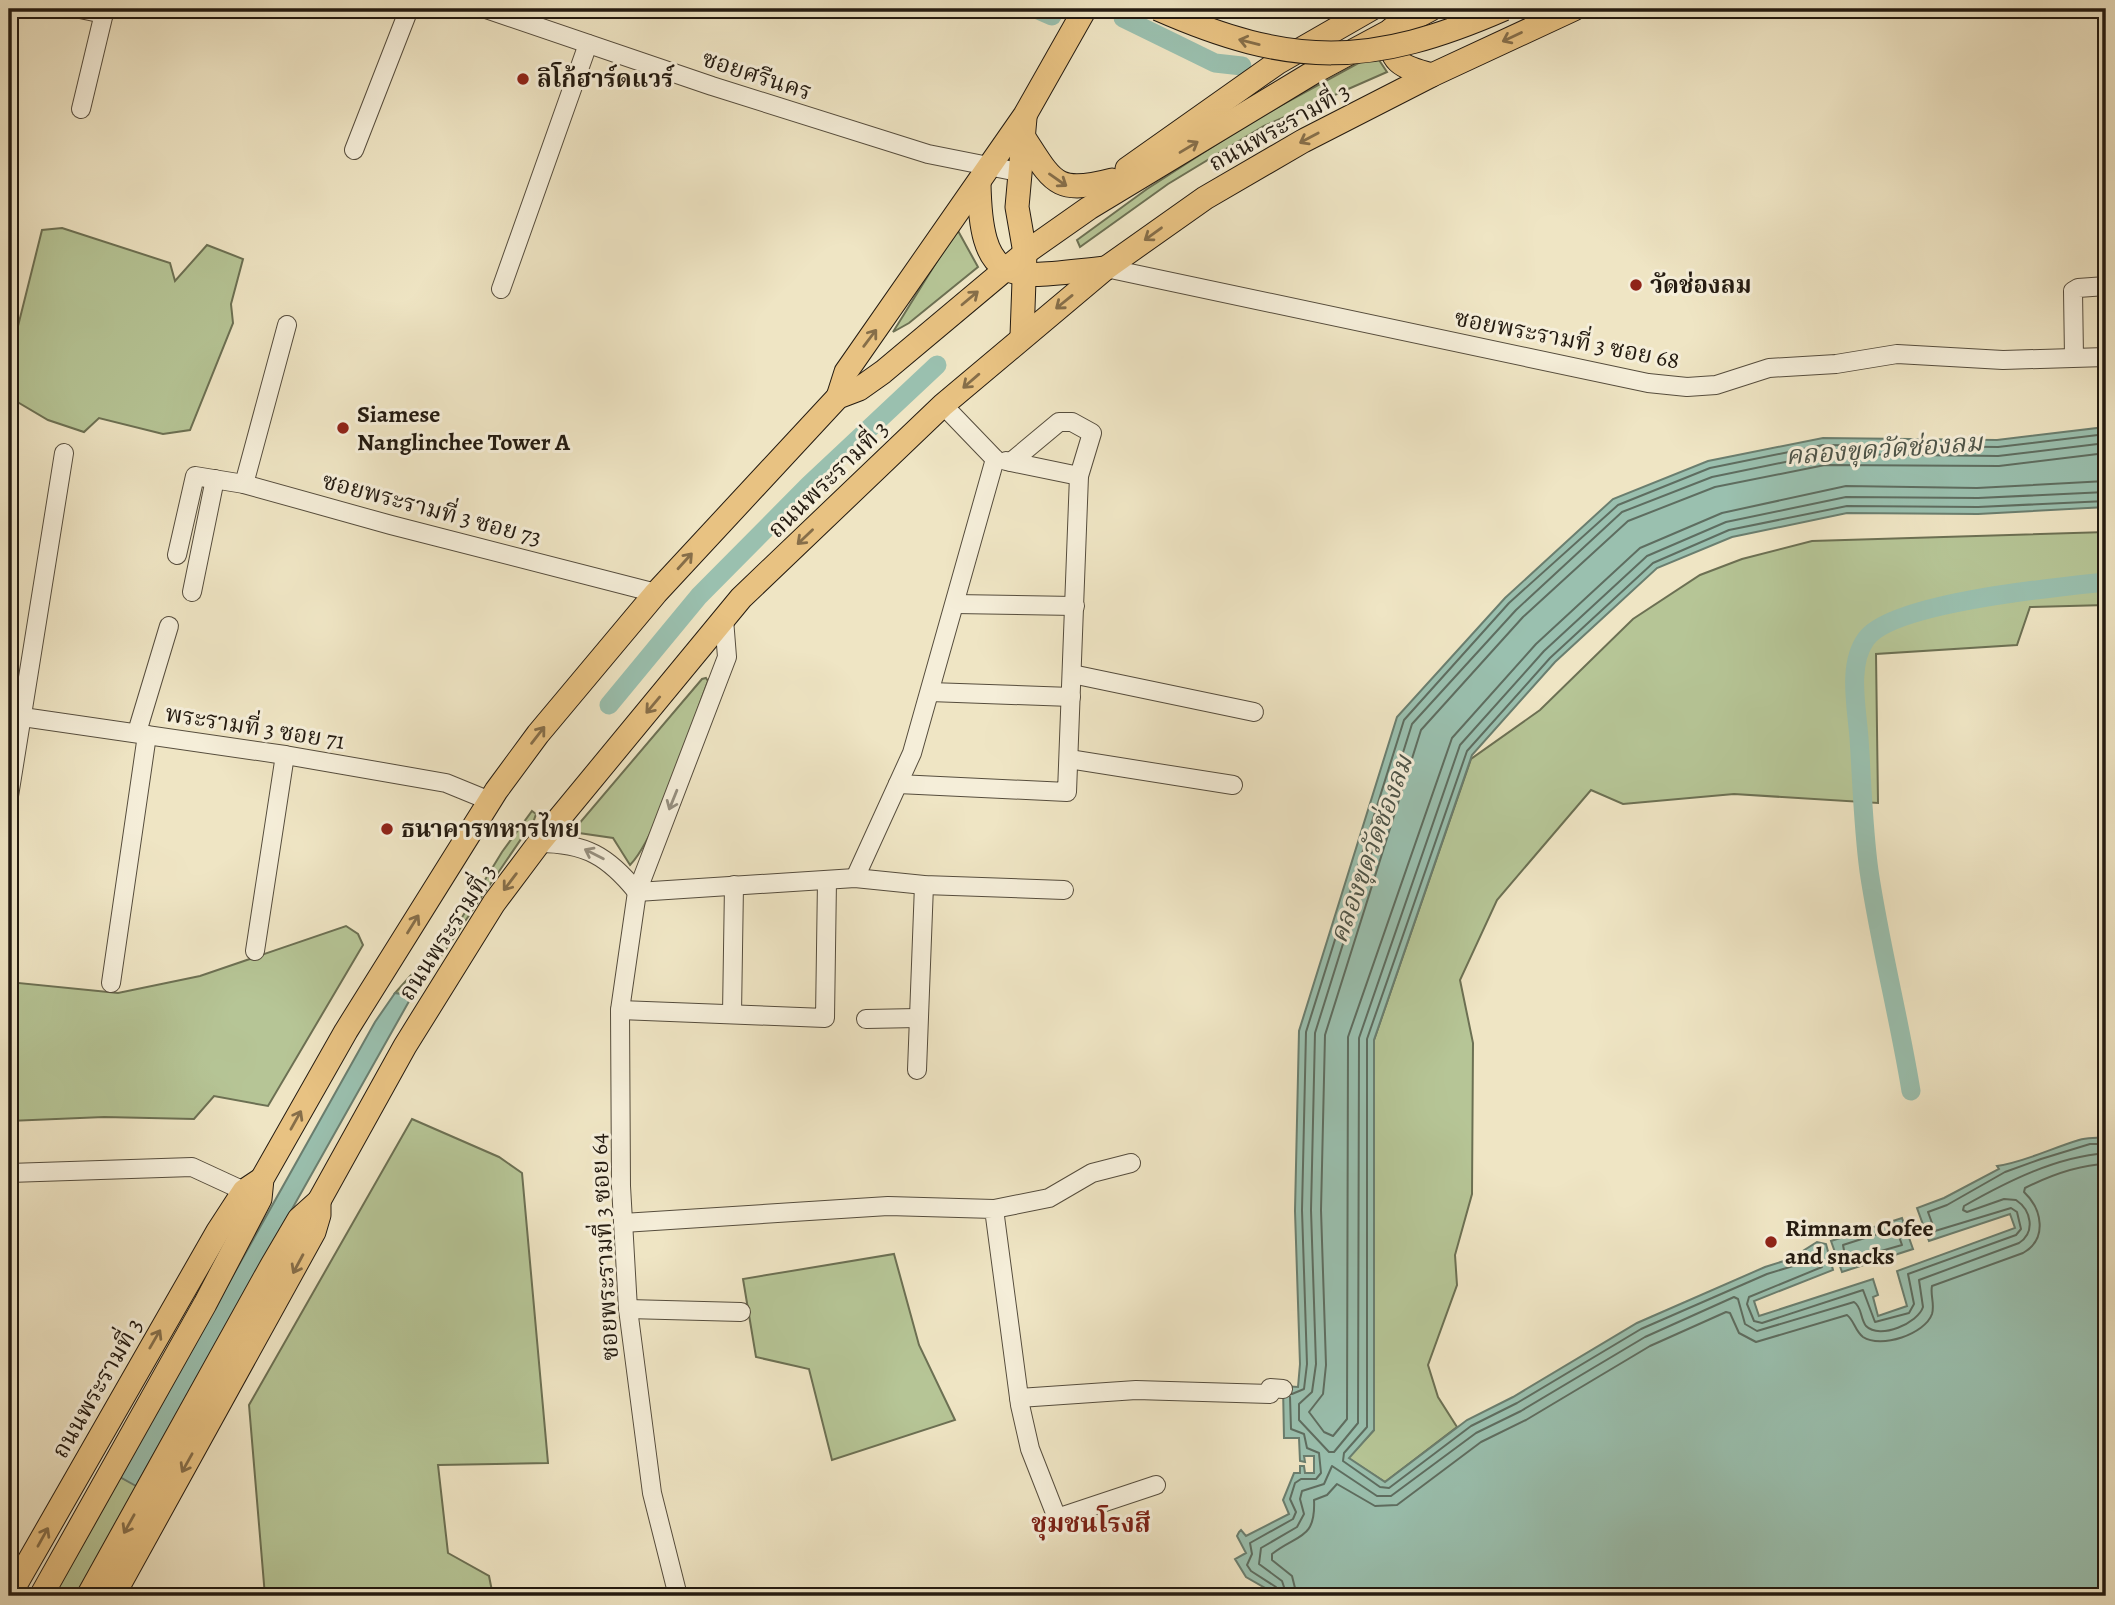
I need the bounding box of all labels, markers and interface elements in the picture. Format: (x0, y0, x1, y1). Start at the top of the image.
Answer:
one-way arrow (1502, 31, 1523, 45)
one-way arrow (1238, 35, 1261, 48)
street label: ซอยศรีนคร (698, 42, 816, 108)
place label: ลิโก้ฮาร์ดแวร์ (537, 62, 675, 95)
marker: ลิโก้ฮาร์ดแวร์ (515, 71, 531, 87)
street label: ถนนพระรามที่ 3 (1202, 73, 1355, 179)
one-way arrow (1299, 132, 1319, 146)
one-way arrow (1178, 139, 1198, 153)
one-way arrow (1048, 172, 1068, 187)
one-way arrow (1144, 227, 1163, 241)
place label: วัดช่องลม (1650, 269, 1752, 301)
marker: วัดช่องลม (1628, 277, 1644, 293)
one-way arrow (961, 290, 979, 306)
one-way arrow (1056, 294, 1074, 310)
street label: ซอยพระรามที่ 3 ซอย 68 (1452, 300, 1683, 377)
one-way arrow (863, 329, 878, 347)
one-way arrow (962, 373, 980, 389)
place label: Siamese Nanglinchee Tower A (357, 398, 571, 458)
street label: ถนนพระรามที่ 3 (759, 412, 896, 545)
marker: Siamese Nanglinchee Tower A (335, 420, 351, 436)
water label: คลองขุดวัดช่องลม (1784, 425, 1985, 473)
street label: ซอยพระรามที่ 3 ซอย 73 (319, 462, 546, 554)
one-way arrow (797, 528, 814, 545)
one-way arrow (677, 552, 693, 570)
street label: พระรามที่ 3 ซอย 71 (163, 695, 347, 757)
one-way arrow (645, 696, 661, 714)
one-way arrow (531, 726, 546, 744)
water label: คลองขุดวัดช่องลม (1321, 749, 1422, 948)
one-way arrow (666, 789, 679, 811)
place label: ธนาคารทหารไทย (401, 812, 580, 845)
marker: ธนาคารทหารไทย (379, 821, 395, 837)
one-way arrow (584, 847, 605, 861)
street label: ถนนพระรามที่ 3 (389, 856, 503, 1007)
one-way arrow (502, 872, 517, 891)
one-way arrow (406, 915, 420, 935)
one-way arrow (289, 1110, 303, 1130)
street label: ซอยพระรามที่ 3 ซอย 64 (580, 1132, 626, 1362)
place label: Rimnam Cofee and snacks (1785, 1212, 1934, 1272)
marker: Rimnam Cofee and snacks (1763, 1234, 1779, 1250)
one-way arrow (290, 1253, 304, 1274)
street label: ถนนพระรามที่ 3 (42, 1311, 150, 1464)
one-way arrow (149, 1329, 162, 1350)
one-way arrow (180, 1452, 193, 1473)
district label: ชุมชนโรงสี (1031, 1505, 1151, 1541)
one-way arrow (122, 1513, 135, 1534)
one-way arrow (36, 1527, 50, 1547)

